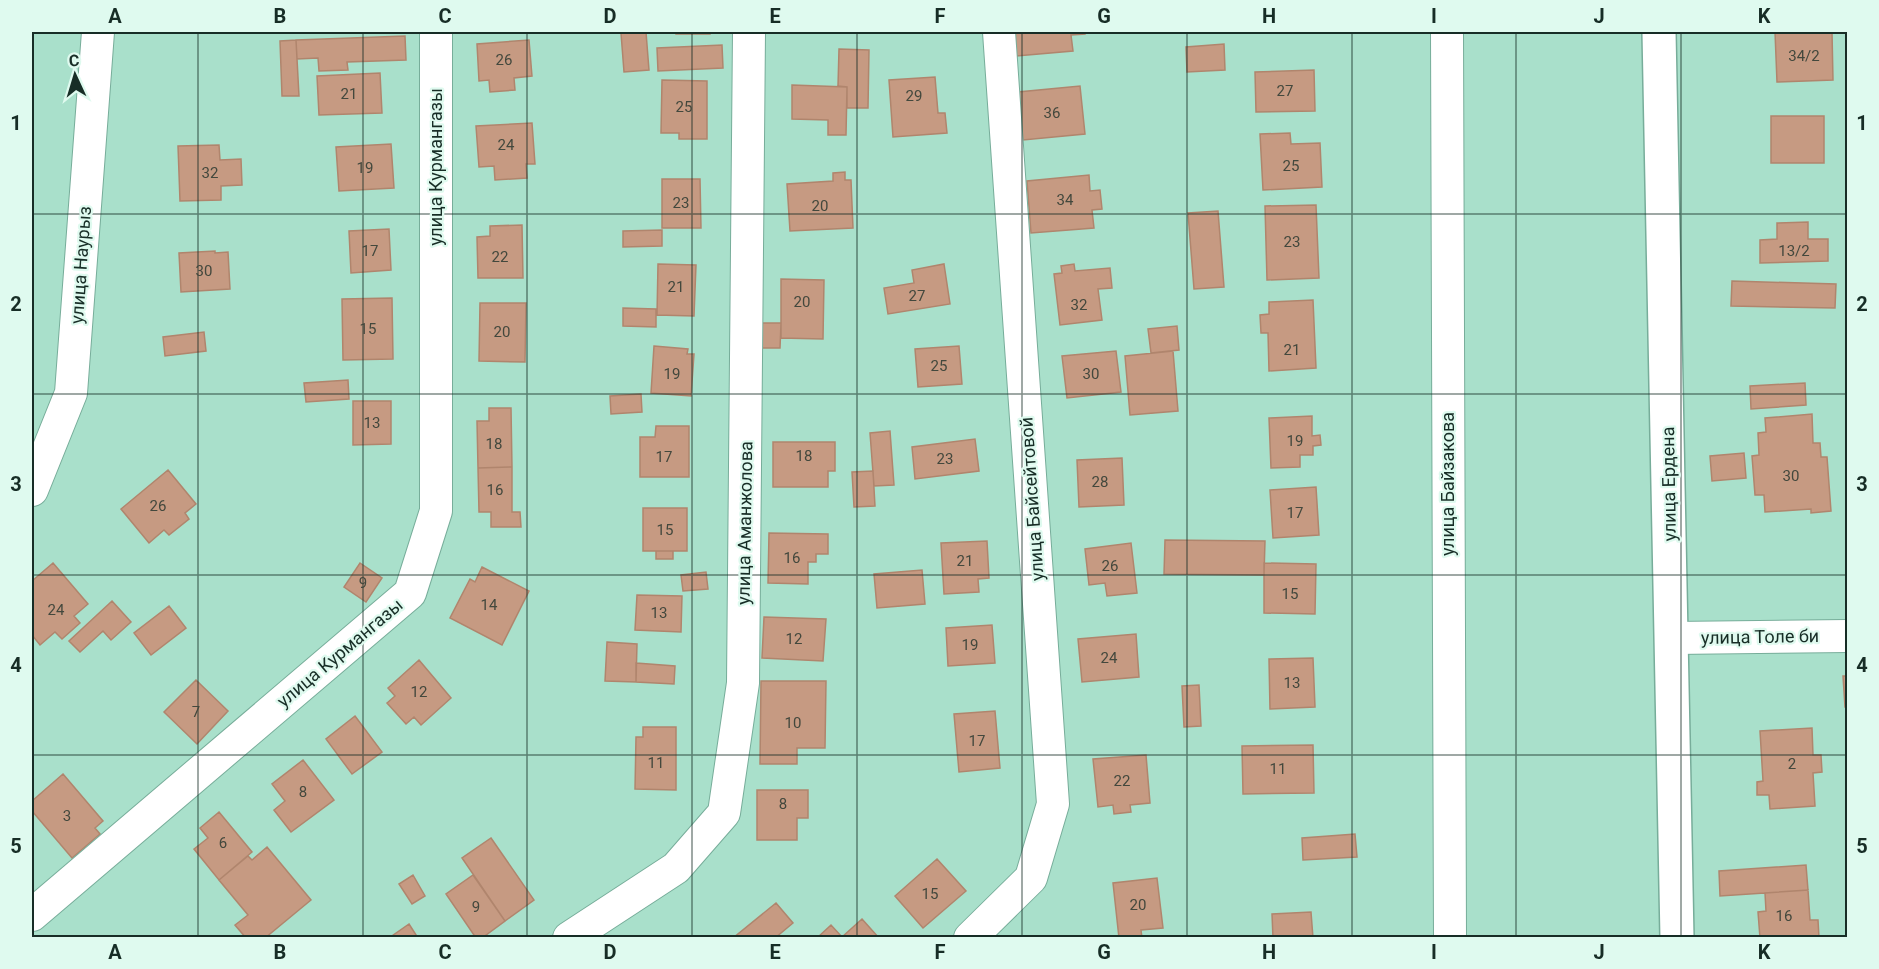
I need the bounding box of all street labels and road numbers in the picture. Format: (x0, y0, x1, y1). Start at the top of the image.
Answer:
street label: улица Курмангазы (425, 88, 446, 246)
street label: улица Наурыз (66, 205, 95, 325)
street label: улица Байзакова (1437, 412, 1458, 556)
street label: улица Байсейтовой (1015, 416, 1048, 582)
street label: улица Ердена (1657, 427, 1680, 542)
street label: улица Аманжолова (733, 441, 756, 605)
street label: улица Курмангазы (273, 594, 407, 711)
street label: улица Толе би (1701, 625, 1819, 648)

